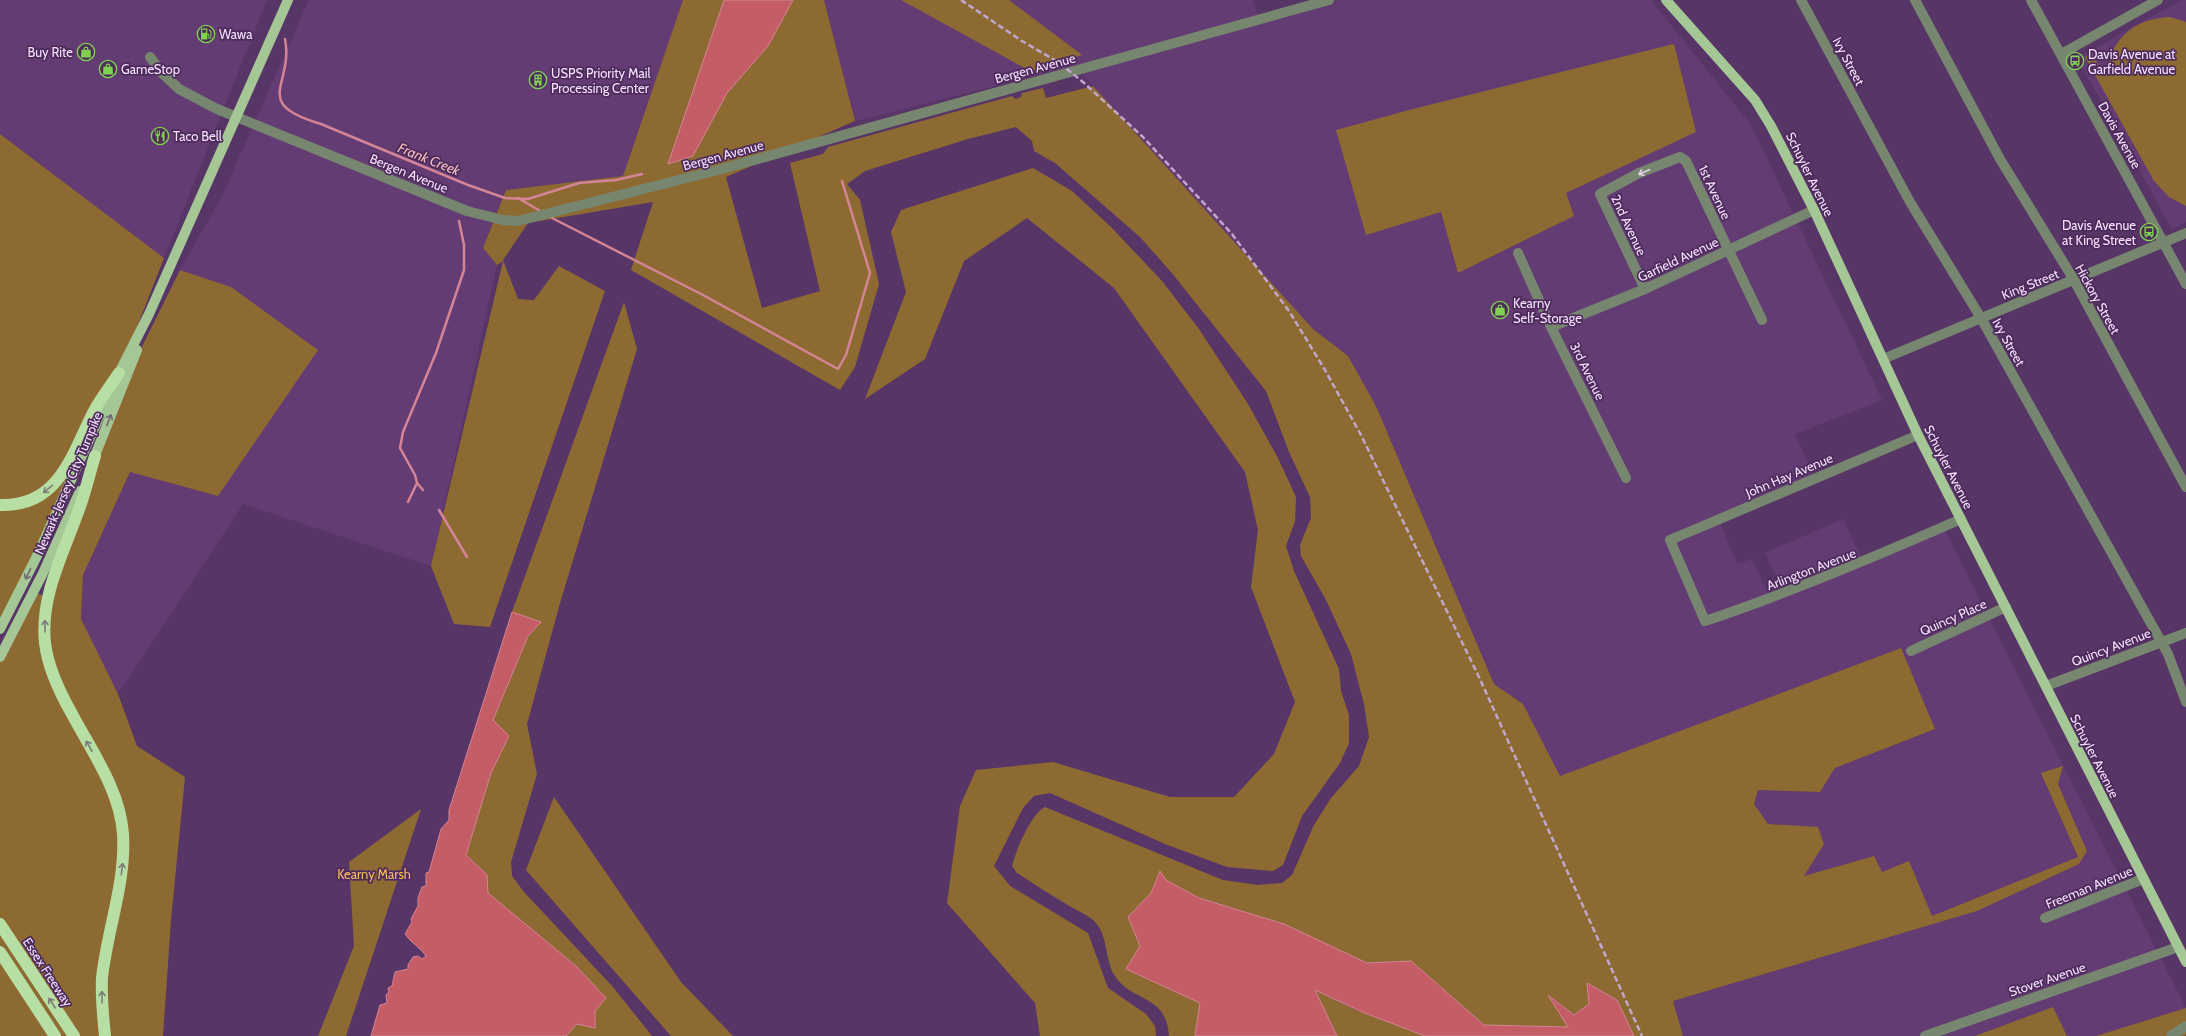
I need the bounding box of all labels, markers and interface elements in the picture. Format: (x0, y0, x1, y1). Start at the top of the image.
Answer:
fuel station icon: Wawa (196, 24, 216, 44)
place label: Wawa (219, 26, 253, 42)
street label: Ivy Street (1830, 34, 1869, 88)
shop icon: Buy Rite (76, 42, 96, 62)
place label: Buy Rite (28, 44, 73, 60)
place label: Davis Avenue at Garfield Avenue (2088, 46, 2176, 77)
street label: Bergen Avenue (993, 49, 1077, 86)
bus stop icon: Davis Avenue at Garfield Avenue (2065, 51, 2085, 71)
shop icon: GameStop (98, 59, 118, 79)
place label: GameStop (121, 61, 180, 77)
place label: USPS Priority Mail Processing Center (551, 65, 651, 96)
building icon: USPS Priority Mail Processing Center (528, 70, 548, 90)
street label: Davis Avenue (2095, 99, 2145, 172)
restaurant icon: Taco Bell (150, 126, 170, 146)
place label: Taco Bell (173, 128, 222, 144)
street label: Schuyler Avenue (1783, 129, 1837, 219)
street label: Bergen Avenue (681, 136, 765, 173)
water label: Frank Creek (395, 138, 464, 180)
street label: Bergen Avenue (368, 150, 451, 196)
street label: 1st Avenue (1695, 162, 1735, 222)
one-way arrow (1638, 168, 1650, 176)
street label: 2nd Avenue (1608, 192, 1650, 258)
place label: Davis Avenue at King Street (2062, 217, 2137, 248)
bus stop icon: Davis Avenue at King Street (2139, 222, 2159, 242)
street label: Garfield Avenue (1635, 233, 1721, 285)
street label: Hickory Street (2072, 261, 2124, 337)
street label: King Street (1999, 265, 2062, 303)
place label: Kearny Self-Storage (1513, 295, 1582, 326)
shop icon: Kearny Self-Storage (1490, 300, 1510, 320)
street label: Ivy Street (1989, 315, 2029, 369)
street label: 3rd Avenue (1567, 339, 1609, 403)
street label: Newark-Jersey City Turnpike (31, 409, 105, 557)
one-way arrow (106, 415, 114, 427)
street label: Schuyler Avenue (1921, 422, 1977, 512)
street label: John Hay Avenue (1742, 449, 1835, 501)
one-way arrow (43, 484, 54, 493)
street label: Arlington Avenue (1764, 544, 1858, 593)
one-way arrow (24, 568, 31, 580)
street label: Quincy Place (1917, 595, 1989, 639)
one-way arrow (41, 620, 49, 633)
street label: Quincy Avenue (2069, 624, 2153, 669)
street label: Schuyler Avenue (2067, 711, 2123, 801)
one-way arrow (85, 740, 93, 752)
street label: Freeman Avenue (2043, 862, 2135, 912)
one-way arrow (118, 863, 126, 876)
park label: Kearny Marsh (337, 866, 411, 882)
street label: Essex Freeway (20, 935, 76, 1010)
street label: Stover Avenue (2007, 958, 2088, 1000)
one-way arrow (98, 991, 106, 1004)
one-way arrow (48, 998, 56, 1009)

